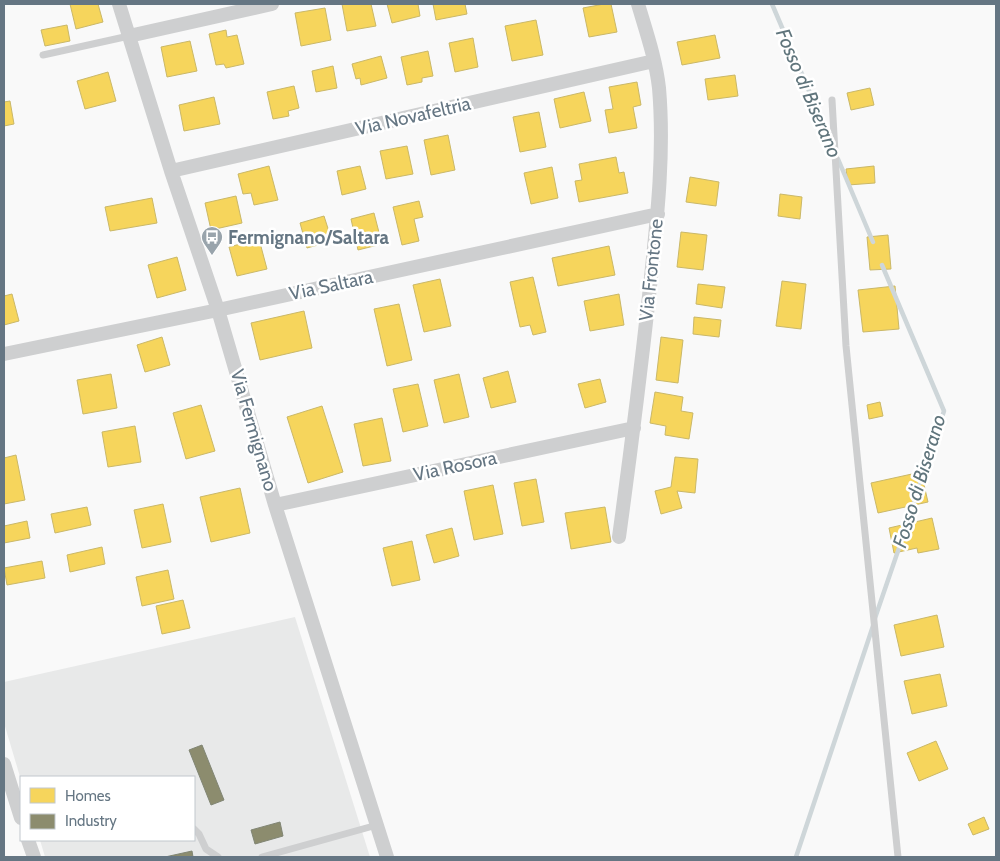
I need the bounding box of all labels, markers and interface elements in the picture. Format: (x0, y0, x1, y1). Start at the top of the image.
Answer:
water label: Fosso di Biserano (771, 25, 847, 161)
street label: Via Novafeltria (353, 92, 473, 140)
street label: Via Frontone (634, 217, 668, 322)
bus stop icon: Fermignano/Saltara (200, 225, 224, 256)
place label: Fermignano/Saltara (228, 226, 390, 249)
street label: Via Saltara (287, 265, 375, 305)
street label: Via Fermignano (226, 366, 282, 494)
water label: Fosso di Biserano (887, 412, 951, 550)
street label: Via Rosora (411, 446, 499, 486)
legend (20, 776, 195, 841)
text: Homes (65, 787, 111, 805)
text: Industry (65, 812, 117, 830)

